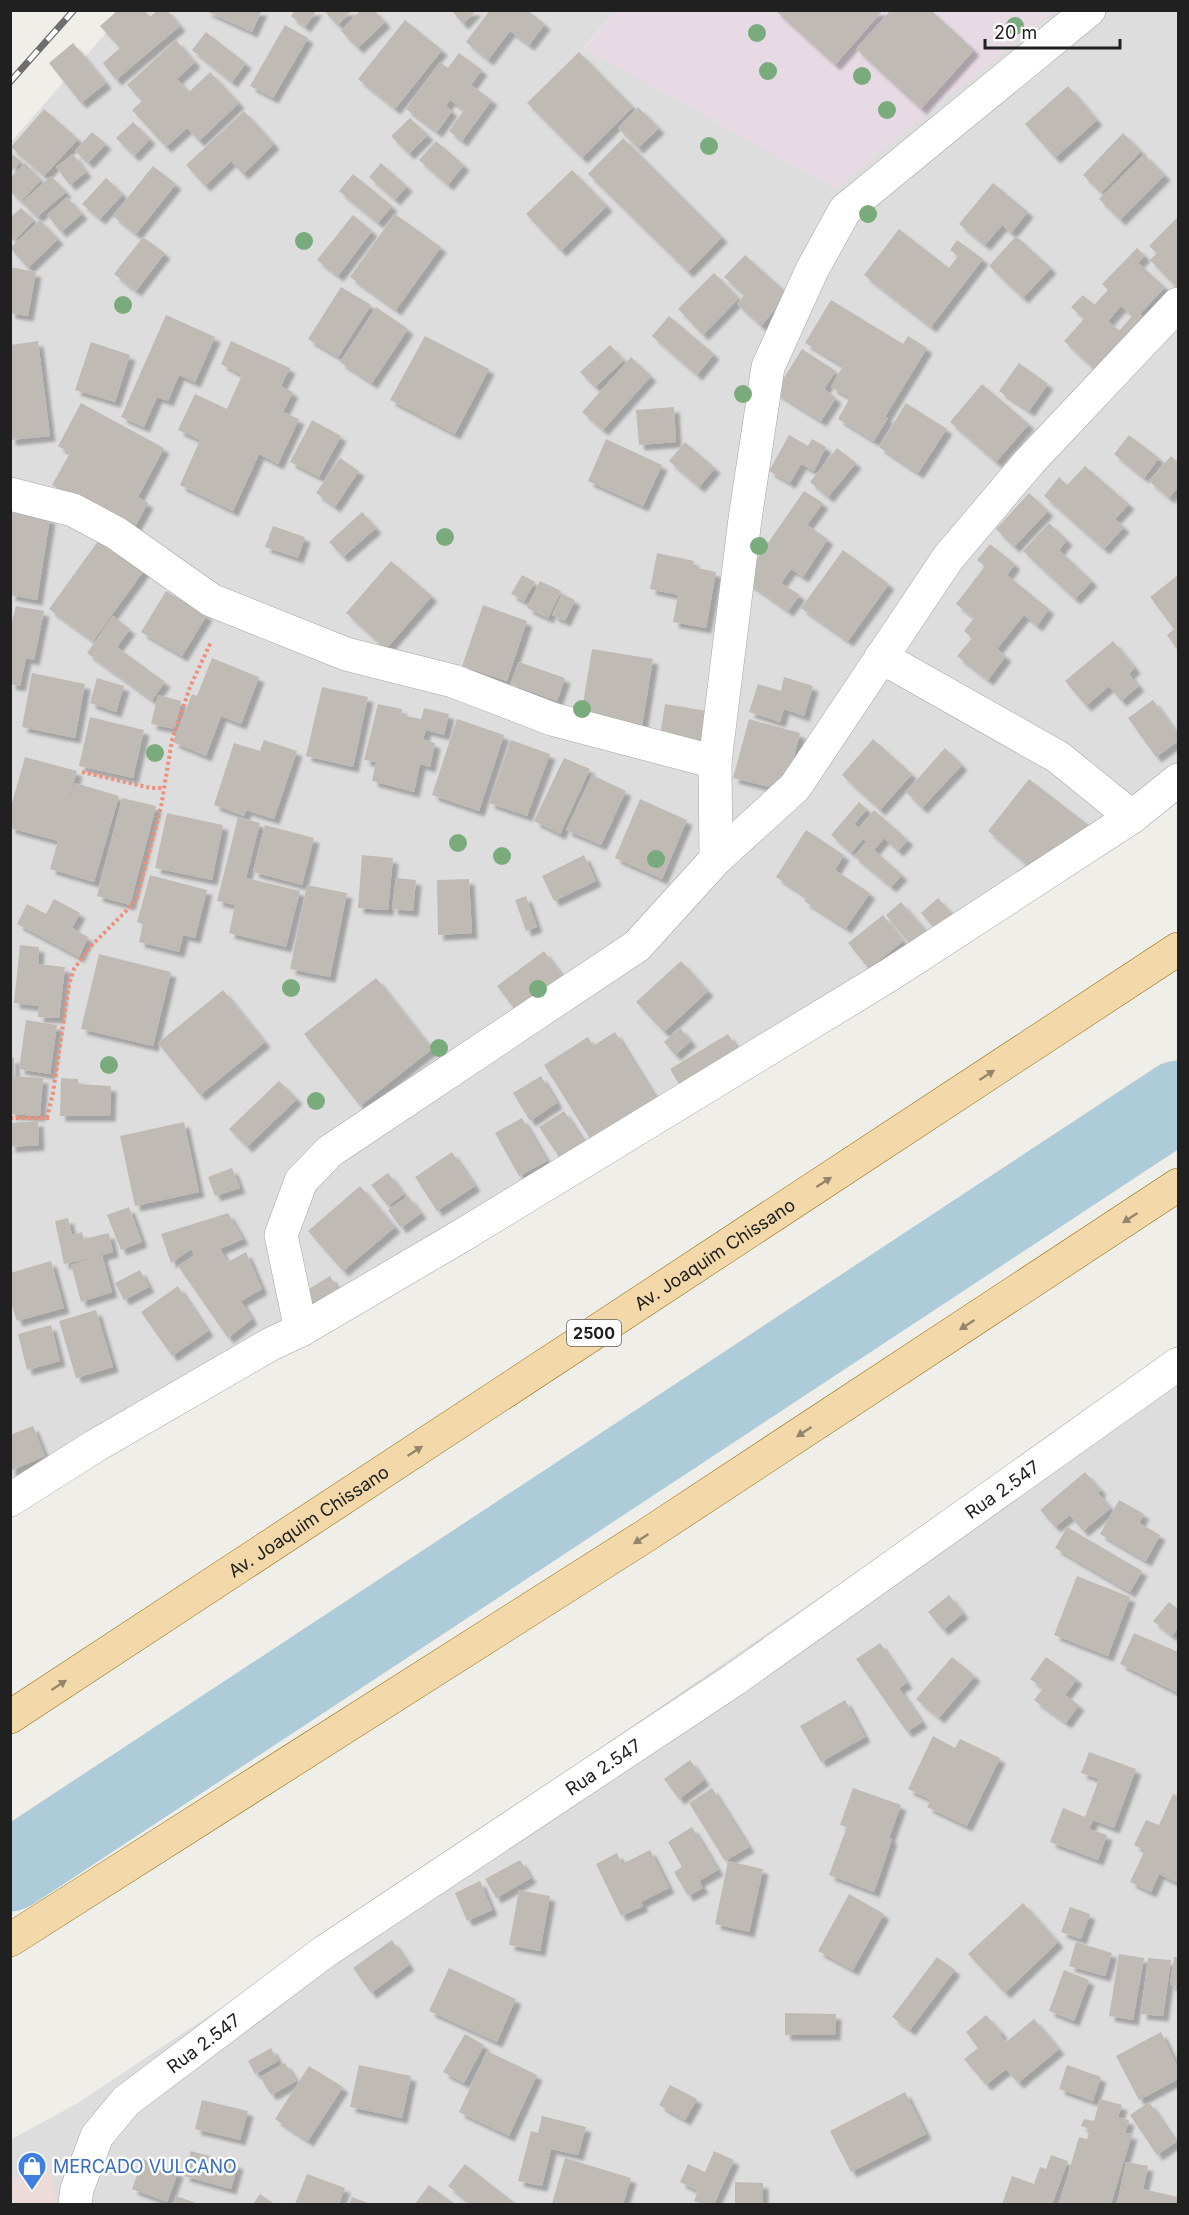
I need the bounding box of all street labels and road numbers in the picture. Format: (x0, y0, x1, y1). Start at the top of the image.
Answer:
street label: Av. Joaquim Chissano (630, 1193, 799, 1314)
road number: 2500 (567, 1320, 621, 1346)
street label: Rua 2.547 (961, 1456, 1043, 1523)
street label: Av. Joaquim Chissano (224, 1461, 393, 1581)
street label: Rua 2.547 (561, 1734, 645, 1799)
street label: Rua 2.547 (163, 2009, 244, 2077)

